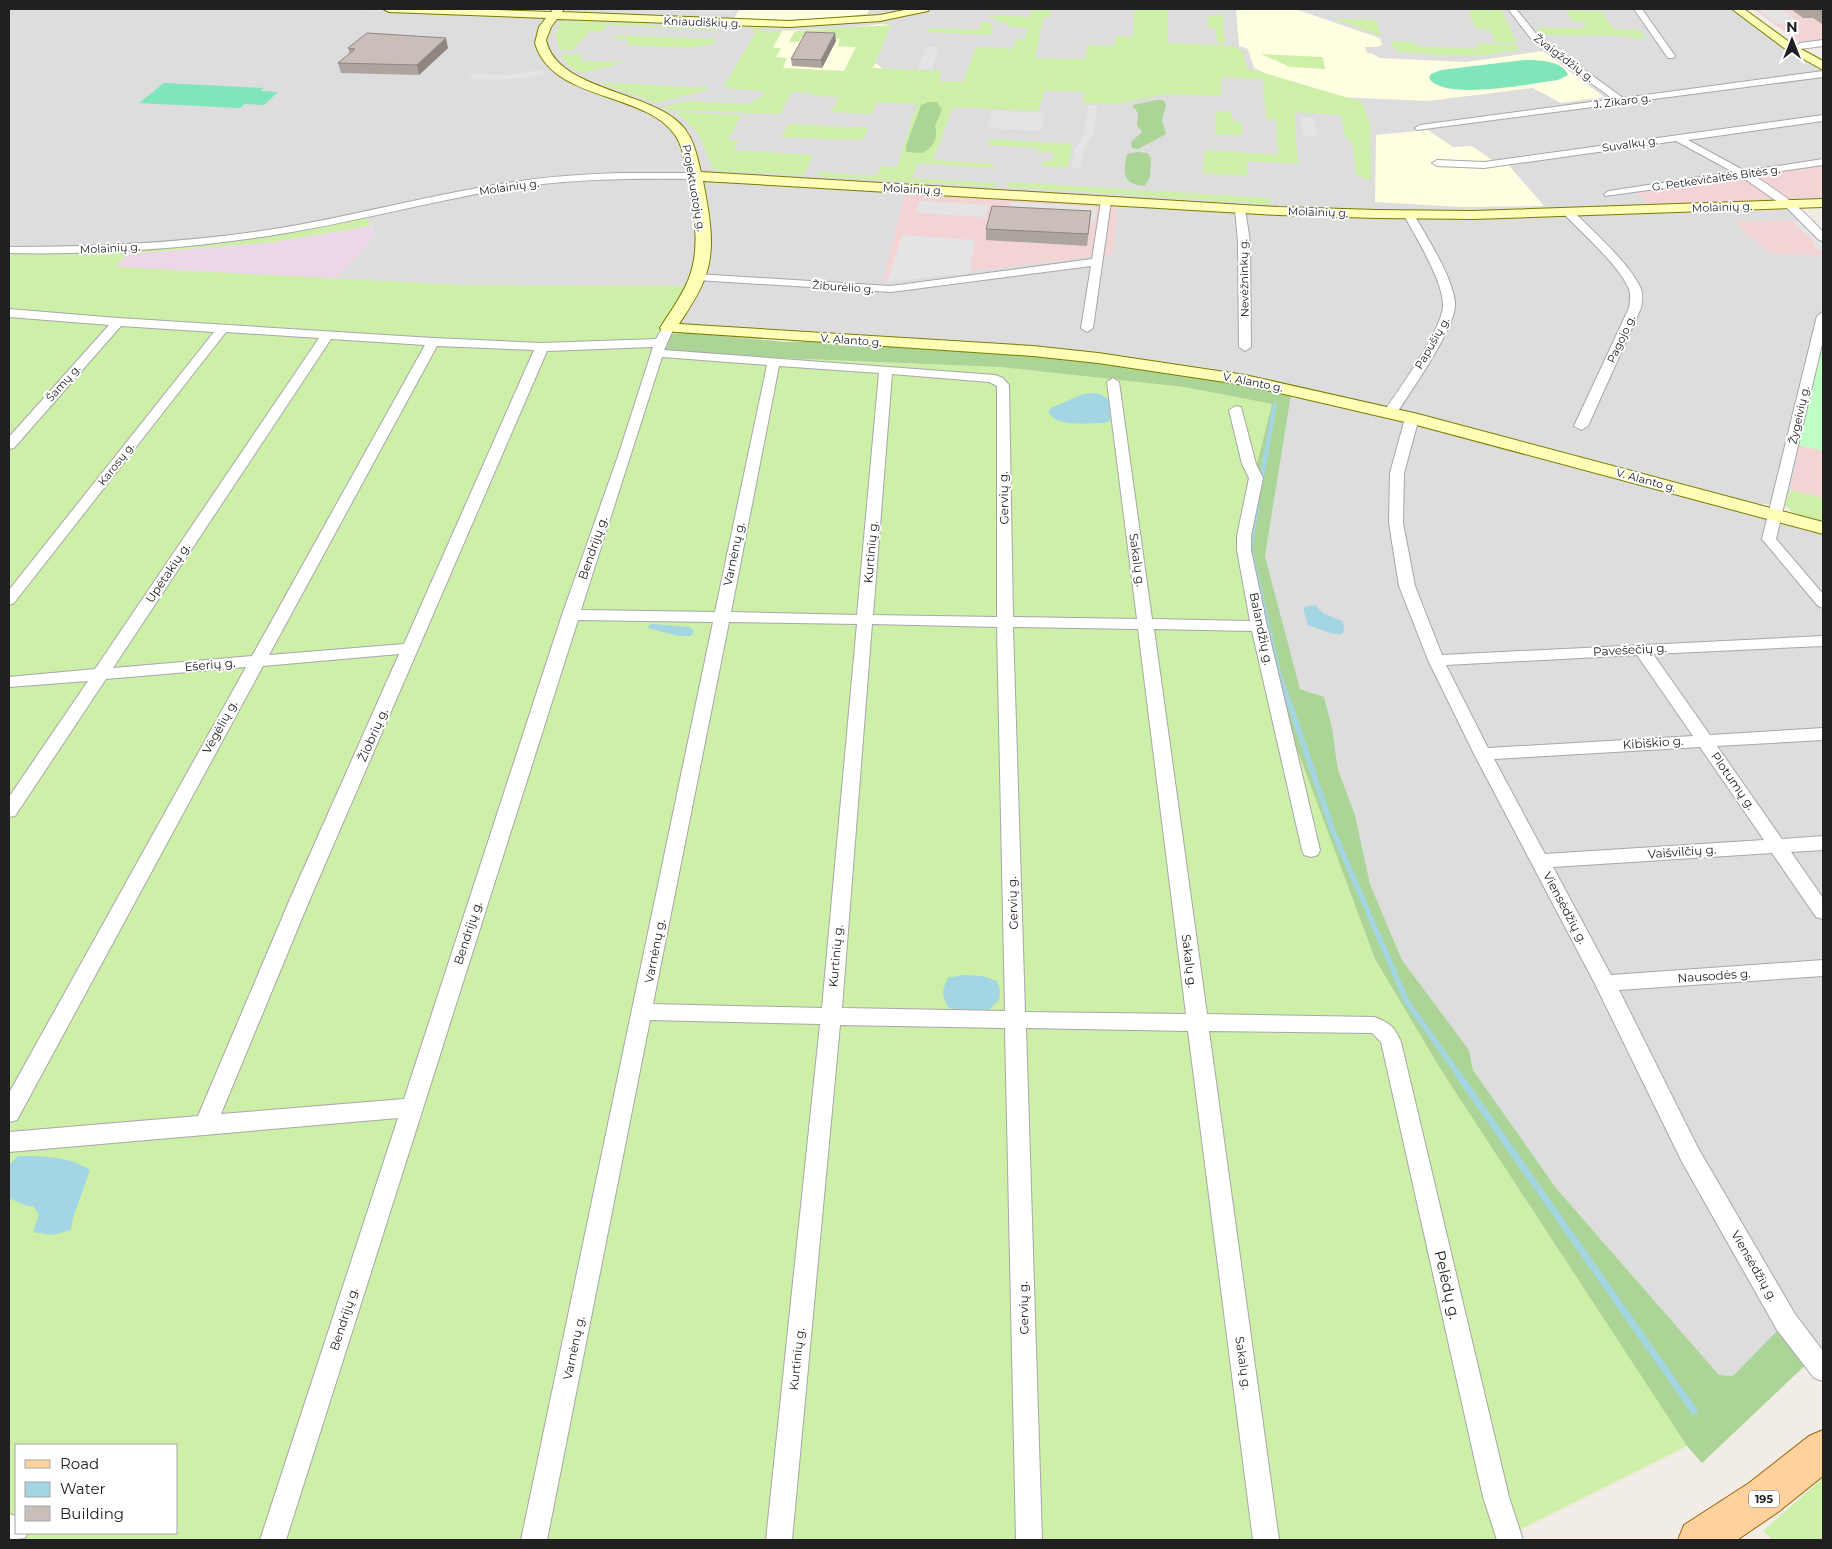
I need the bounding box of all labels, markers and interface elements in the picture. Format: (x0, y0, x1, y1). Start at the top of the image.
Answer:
street label: Kniaudiškių g. (663, 14, 741, 30)
north arrow (1767, 15, 1817, 65)
text: N (1786, 18, 1798, 36)
street label: Žvaigždžių g. (1531, 31, 1597, 85)
street label: J. Zikaro g. (1592, 91, 1651, 112)
street label: Suvalkų g. (1601, 133, 1659, 155)
street label: Projektuotojų g. (679, 143, 709, 233)
street label: G. Petkevičaitės Bitės g. (1651, 162, 1781, 194)
street label: Molainių g. (478, 176, 540, 198)
street label: Molainių g. (882, 180, 944, 198)
street label: Molainių g. (1692, 199, 1752, 215)
street label: Molainių g. (1288, 204, 1348, 220)
street label: Molainių g. (79, 239, 141, 257)
street label: Nevėžninkų g. (1236, 239, 1252, 317)
street label: Žiburėlio g. (812, 278, 874, 296)
street label: Pagojo g. (1604, 313, 1638, 365)
street label: Papušių g. (1412, 315, 1452, 371)
street label: V. Alanto g. (820, 331, 882, 349)
street label: Šamų g. (43, 362, 83, 404)
street label: V. Alanto g. (1222, 369, 1284, 395)
street label: Žygeivių g. (1786, 385, 1812, 445)
street label: Karosų g. (95, 440, 137, 488)
street label: V. Alanto g. (1615, 465, 1677, 495)
street label: Gervių g. (996, 471, 1011, 525)
street label: Bendrijų g. (575, 514, 610, 581)
street label: Kurtinių g. (860, 520, 881, 584)
street label: Varnėnų g. (719, 521, 748, 587)
street label: Sakalų g. (1126, 532, 1149, 588)
street label: Upėtakių g. (142, 540, 193, 606)
street label: Balandžių g. (1246, 591, 1277, 667)
street label: Pavešečių g. (1593, 640, 1667, 659)
street label: Ešerių g. (184, 655, 236, 674)
street label: Vėgėlių g. (199, 697, 240, 756)
street label: Žiobrių g. (354, 706, 391, 764)
street label: Kibiškio g. (1622, 733, 1684, 752)
street label: Plotumų g. (1708, 749, 1759, 812)
street label: Vaišvilčių g. (1647, 842, 1717, 861)
street label: Viensėdžių g. (1540, 869, 1591, 946)
street label: Gervių g. (1004, 876, 1021, 930)
street label: Bendrijų g. (450, 899, 485, 966)
street label: Varnėnų g. (641, 918, 668, 984)
street label: Kurtinių g. (825, 924, 846, 988)
street label: Sakalų g. (1179, 933, 1200, 989)
street label: Nausodės g. (1677, 965, 1751, 986)
street label: Viensėdžių g. (1728, 1228, 1781, 1304)
street label: Pelėdų g. (1430, 1248, 1465, 1321)
street label: Gervių g. (1016, 1281, 1031, 1335)
street label: Bendrijų g. (326, 1285, 361, 1352)
street label: Varnėnų g. (559, 1315, 588, 1381)
street label: Kurtinių g. (786, 1327, 807, 1391)
street label: Sakalų g. (1232, 1335, 1255, 1391)
legend (15, 1444, 178, 1534)
text: Road (60, 1454, 99, 1473)
text: Water (60, 1479, 106, 1498)
road number: 195 (1749, 1490, 1779, 1508)
text: Building (60, 1504, 124, 1523)

